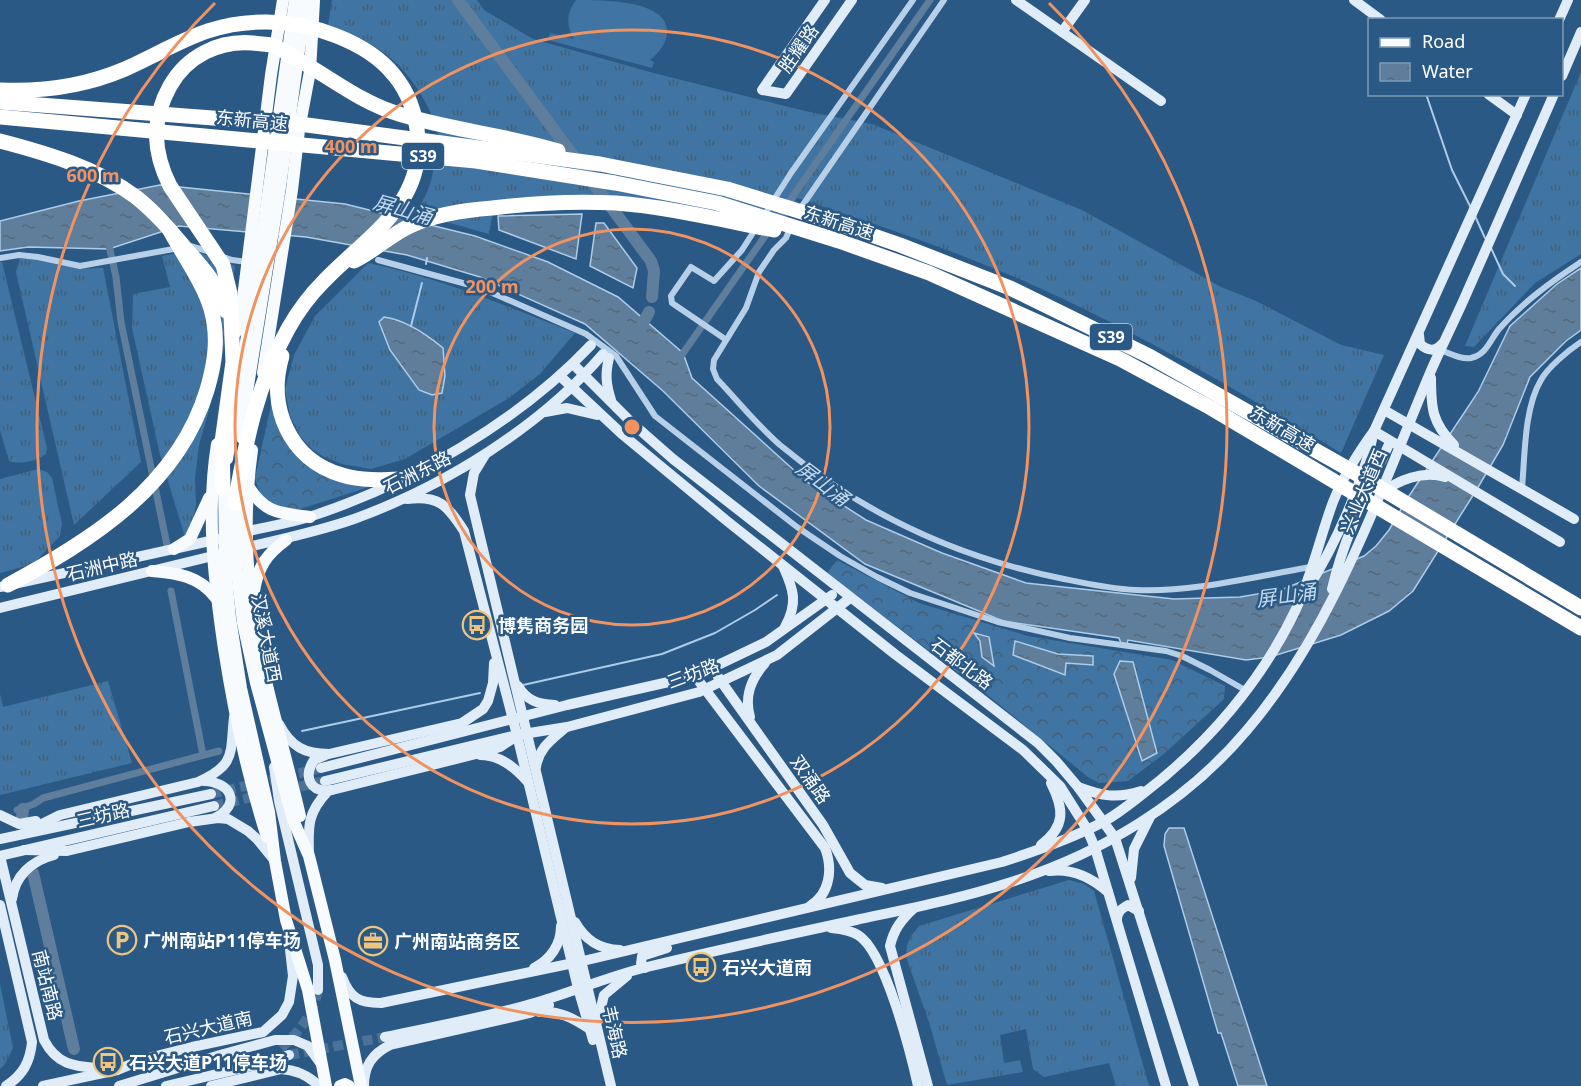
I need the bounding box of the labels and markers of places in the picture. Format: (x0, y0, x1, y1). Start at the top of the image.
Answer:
centre of rings (622, 417, 642, 437)
bus stop icon: 博隽商务园 (461, 609, 493, 641)
place label: 博隽商务园 (498, 613, 588, 637)
parking icon: 广州南站P11停车场 (106, 924, 138, 956)
office icon: 广州南站商务区 (357, 925, 389, 957)
place label: 广州南站P11停车场 (143, 928, 301, 952)
place label: 广州南站商务区 (394, 929, 520, 953)
bus stop icon: 石兴大道南 (685, 951, 717, 983)
place label: 石兴大道南 (722, 955, 812, 979)
bus stop icon: 石兴大道P11停车场 (92, 1046, 124, 1078)
place label: 石兴大道P11停车场 (129, 1050, 287, 1074)

